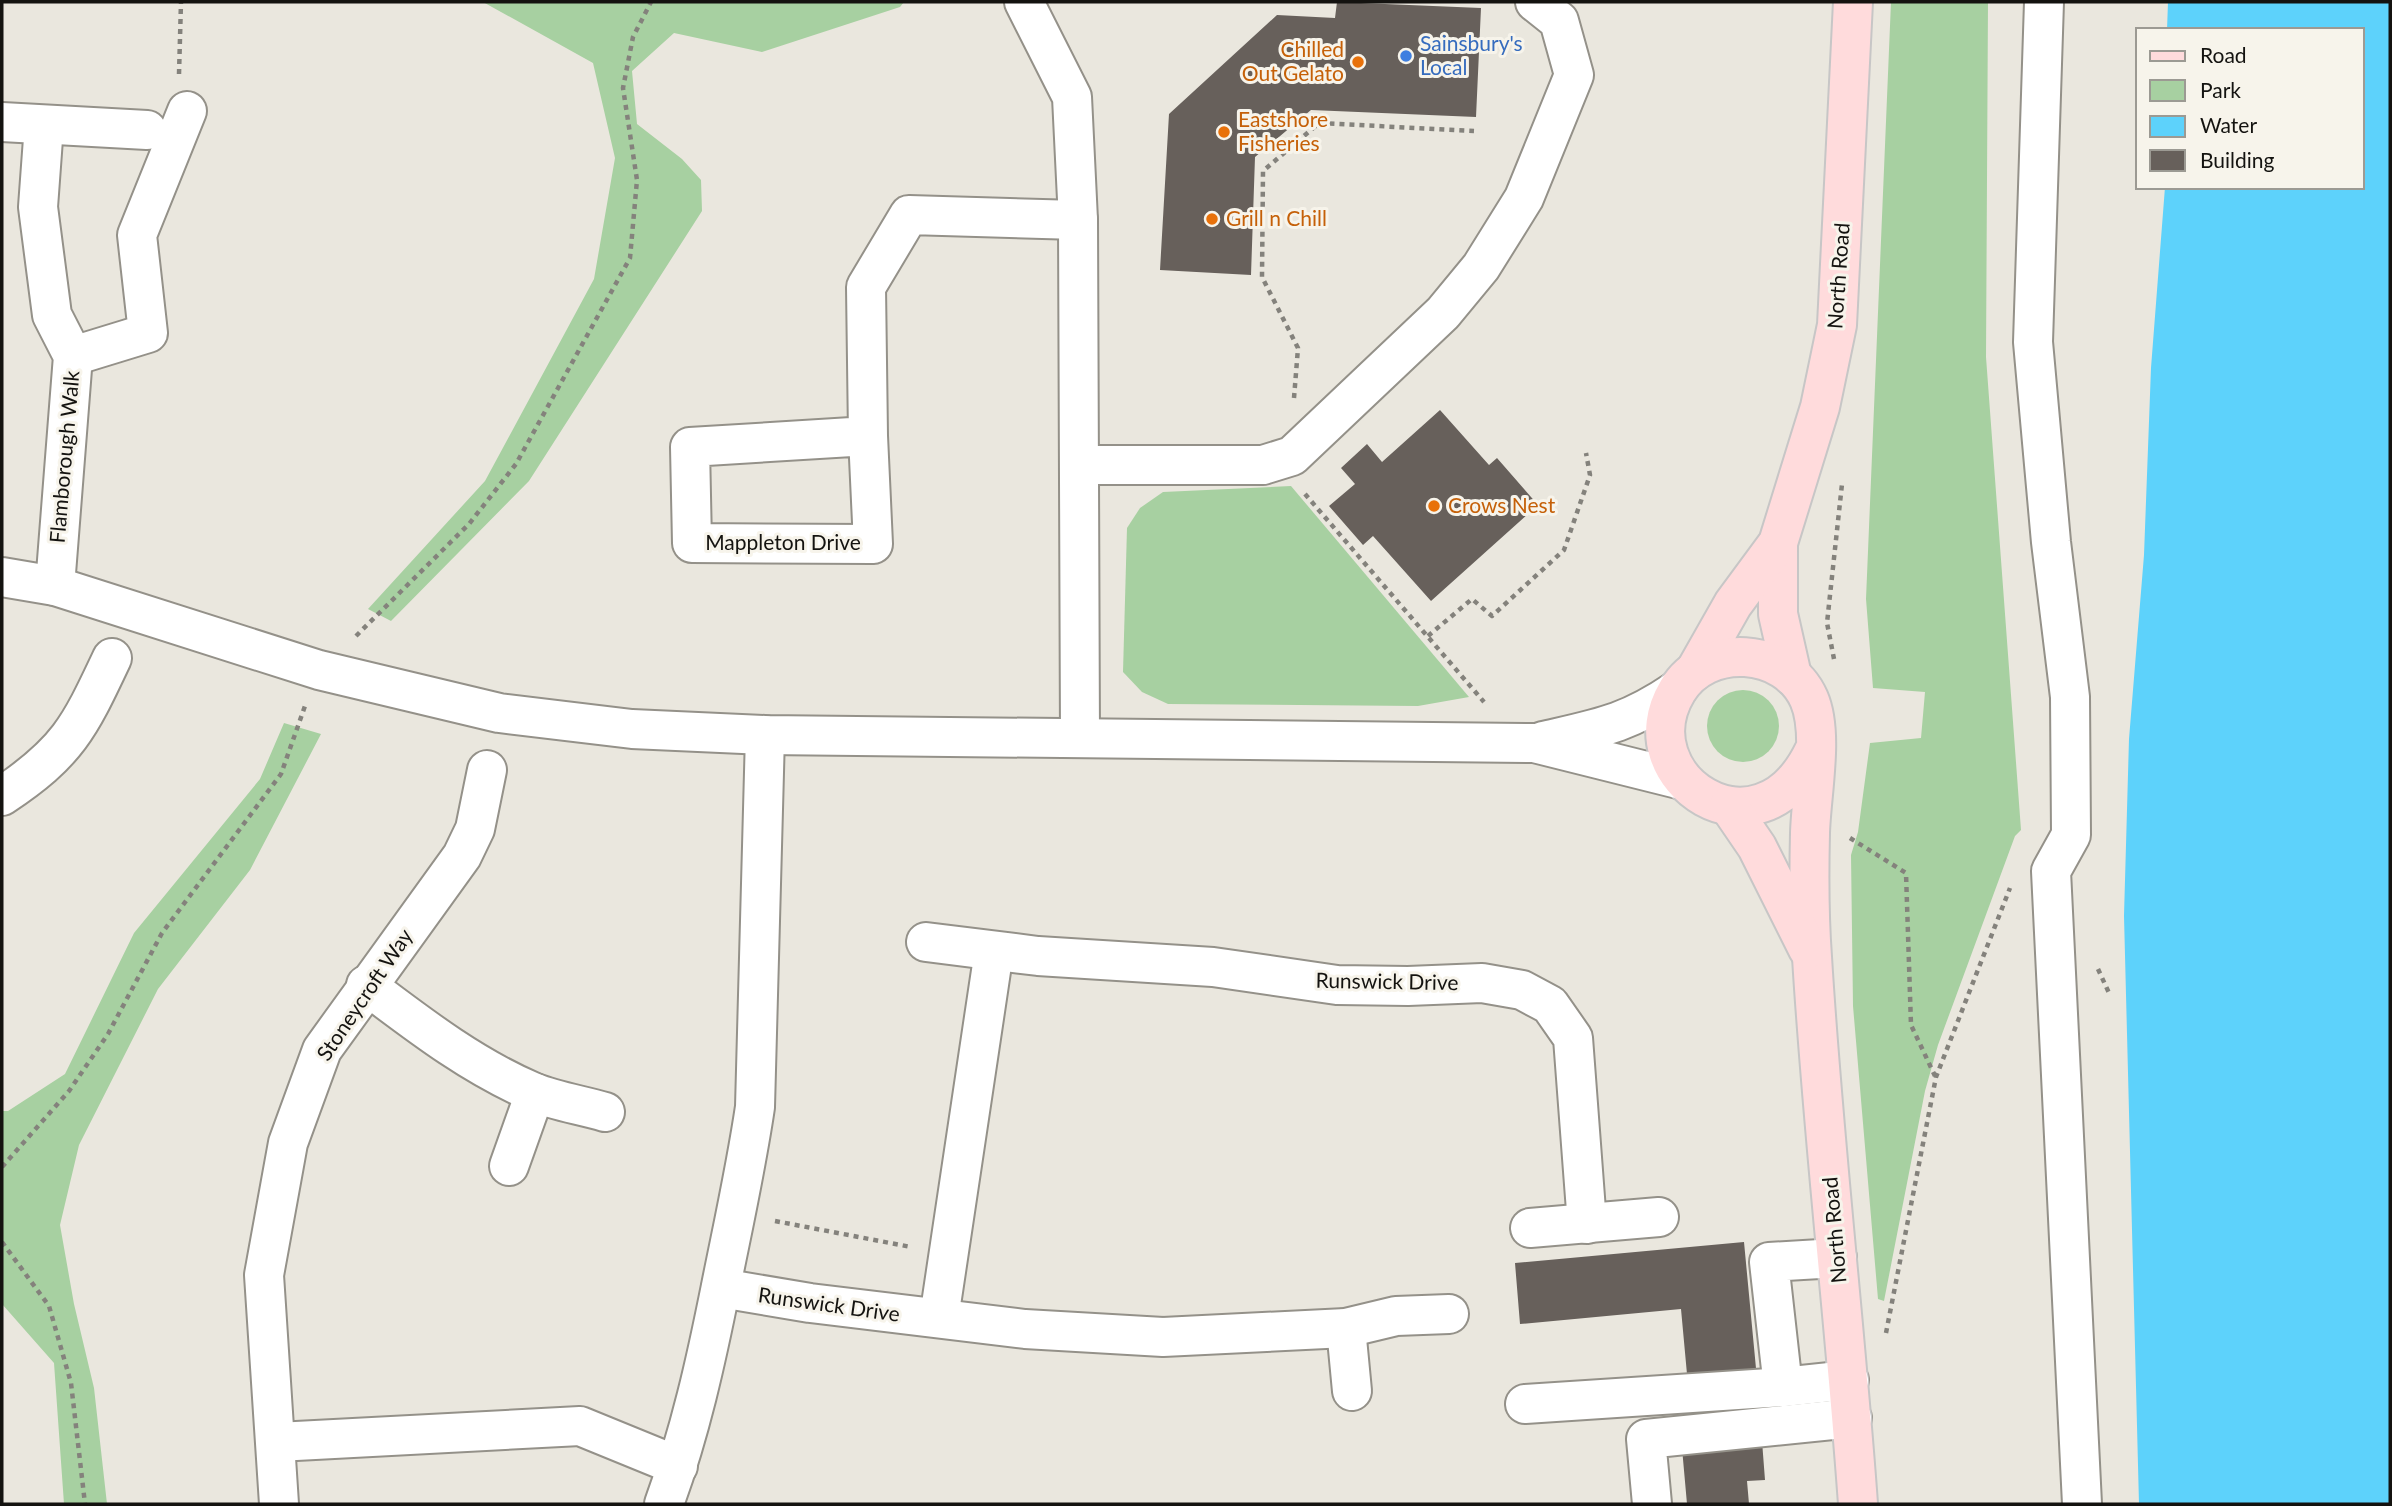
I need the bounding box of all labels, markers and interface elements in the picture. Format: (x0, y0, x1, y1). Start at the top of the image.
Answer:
legend (2136, 28, 2364, 189)
place label: Sainsbury's Local (1420, 30, 1523, 79)
place label: Chilled Out Gelato (1242, 36, 1344, 85)
text: Road (2200, 42, 2247, 67)
marker: Sainsbury's Local (1398, 48, 1414, 64)
marker: Chilled Out Gelato (1350, 54, 1366, 70)
text: Park (2200, 77, 2241, 102)
place label: Eastshore Fisheries (1238, 106, 1328, 155)
text: Water (2200, 112, 2257, 137)
marker: Eastshore Fisheries (1216, 124, 1232, 140)
text: Building (2200, 147, 2275, 172)
place label: Grill n Chill (1226, 205, 1327, 230)
marker: Grill n Chill (1204, 211, 1220, 227)
street label: North Road (1821, 222, 1854, 330)
street label: Flamborough Walk (44, 369, 84, 544)
place label: Crows Nest (1448, 492, 1556, 517)
marker: Crows Nest (1426, 498, 1442, 514)
street label: Mappleton Drive (705, 529, 861, 554)
street label: Stoneycroft Way (311, 923, 417, 1065)
street label: Runswick Drive (1315, 967, 1459, 994)
street label: North Road (1816, 1176, 1851, 1284)
street label: Runswick Drive (757, 1281, 902, 1326)

